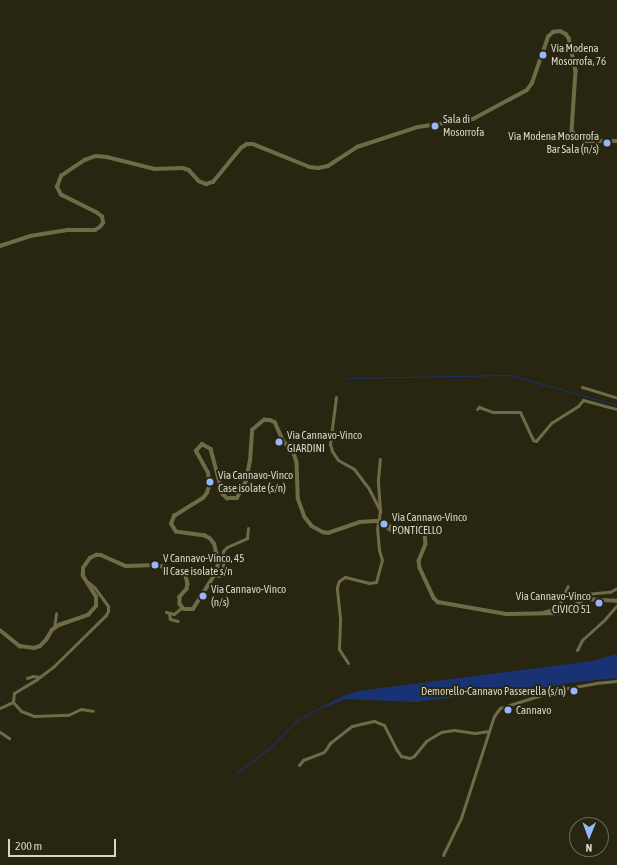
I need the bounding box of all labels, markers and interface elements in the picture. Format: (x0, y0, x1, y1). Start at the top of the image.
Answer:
place label: Via Modena Mosorrofa, 76 (551, 42, 606, 68)
marker: Via Modena Mosorrofa, 76 (538, 50, 548, 60)
place label: Sala di Mosorrofa (443, 113, 484, 139)
marker: Sala di Mosorrofa (430, 121, 440, 131)
place label: Via Modena Mosorrofa Bar Sala (n/s) (508, 130, 599, 156)
marker: Via Modena Mosorrofa Bar Sala (n/s) (602, 138, 612, 148)
place label: Via Cannavo-Vinco GIARDINI (287, 429, 362, 455)
marker: Via Cannavo-Vinco GIARDINI (274, 437, 284, 447)
place label: Via Cannavo-Vinco Case isolate (s/n) (218, 469, 293, 495)
marker: Via Cannavo-Vinco Case isolate (s/n) (205, 477, 215, 487)
place label: Via Cannavo-Vinco PONTICELLO (392, 511, 467, 537)
marker: Via Cannavo-Vinco PONTICELLO (379, 519, 389, 529)
place label: V Cannavo-Vinco, 45 II Case isolate s/n (163, 552, 244, 578)
marker: V Cannavo-Vinco, 45 II Case isolate s/n (150, 560, 160, 570)
place label: Via Cannavo-Vinco (n/s) (211, 583, 286, 609)
place label: Via Cannavo-Vinco CIVICO 51 (516, 590, 591, 616)
marker: Via Cannavo-Vinco (n/s) (198, 591, 208, 601)
marker: Via Cannavo-Vinco CIVICO 51 (594, 598, 604, 608)
place label: Demorello-Cannavo Passerella (s/n) (421, 684, 566, 698)
marker: Demorello-Cannavo Passerella (s/n) (569, 686, 579, 696)
place label: Cannavo (516, 703, 551, 717)
marker: Cannavo (503, 705, 513, 715)
north arrow (569, 817, 609, 857)
scale bar (10, 831, 118, 857)
text: 200 m (15, 839, 42, 853)
text: N (585, 842, 592, 854)

